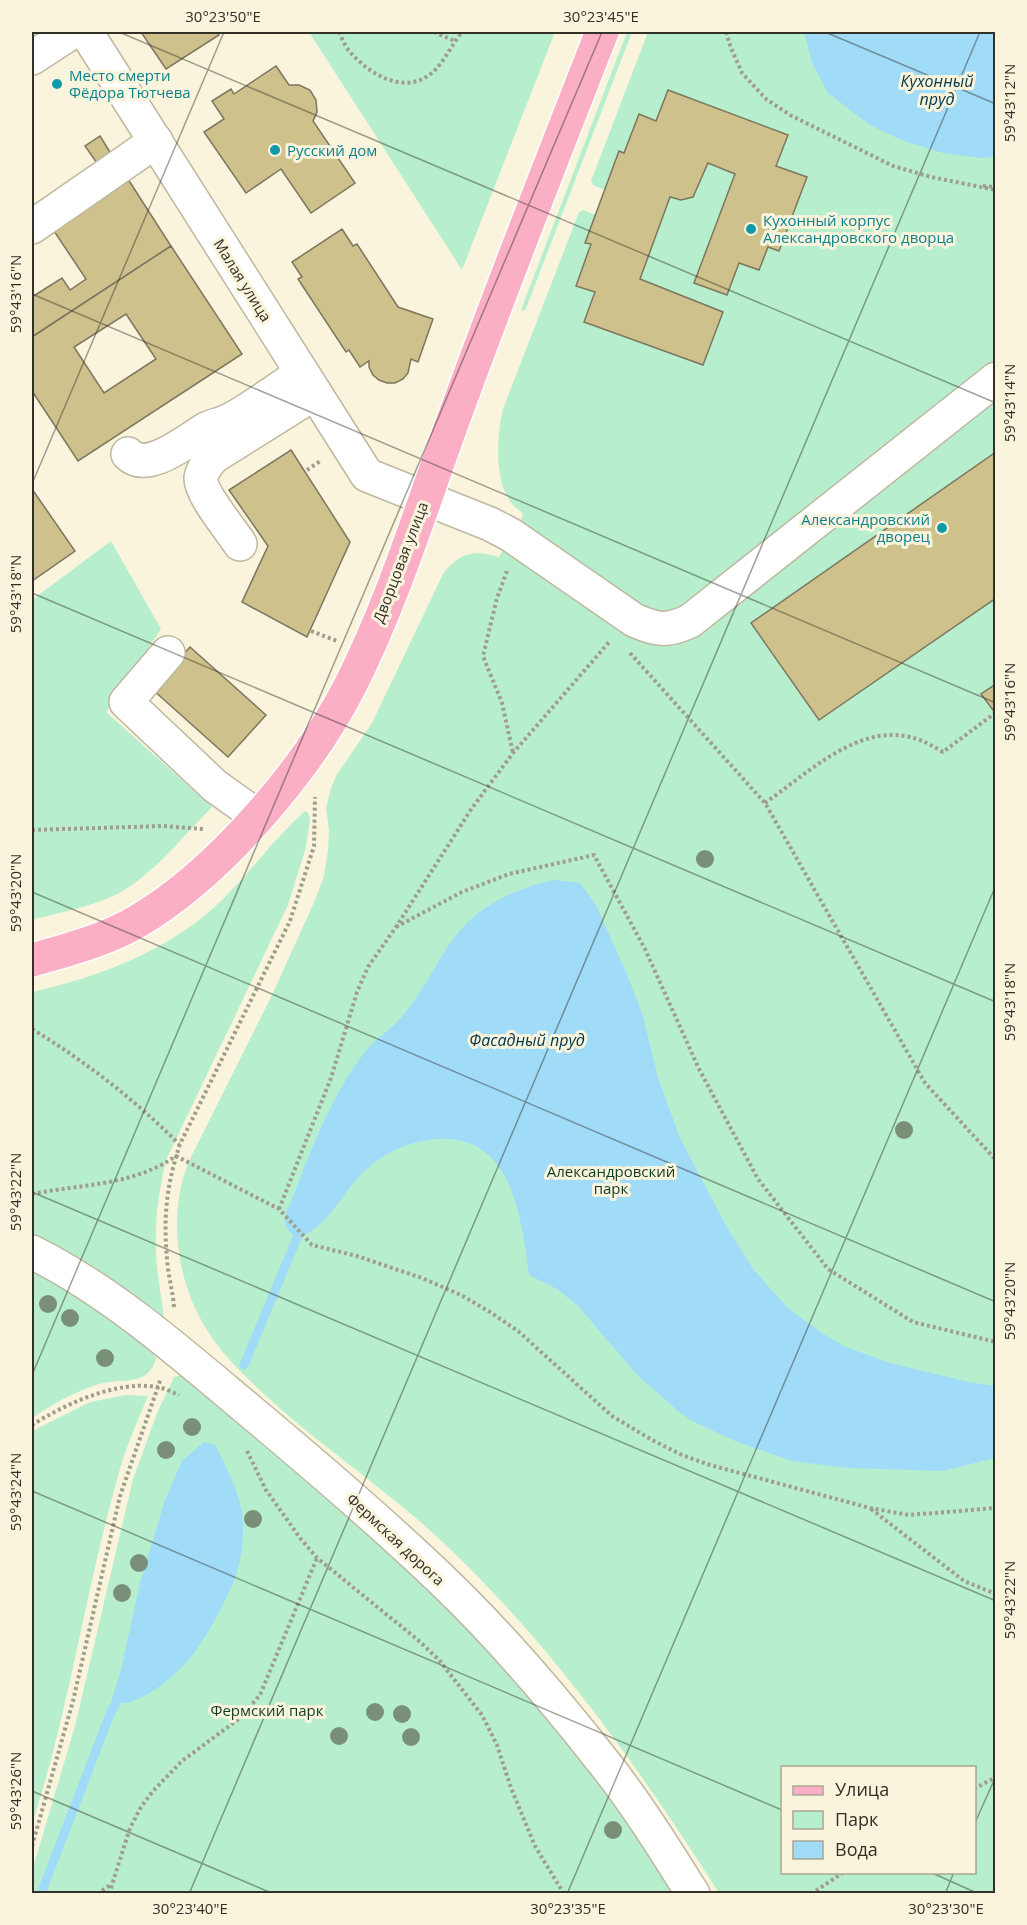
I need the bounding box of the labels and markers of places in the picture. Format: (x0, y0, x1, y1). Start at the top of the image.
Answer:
place label: Место смерти Фёдора Тютчева (69, 65, 191, 102)
marker: Место смерти Фёдора Тютчева (50, 77, 64, 91)
place label: Русский дом (287, 140, 377, 160)
marker: Русский дом (268, 143, 282, 157)
place label: Кухонный корпус Александровского дворца (763, 210, 954, 247)
marker: Кухонный корпус Александровского дворца (744, 222, 758, 236)
place label: Александровский дворец (801, 509, 931, 546)
marker: Александровский дворец (935, 521, 949, 535)

